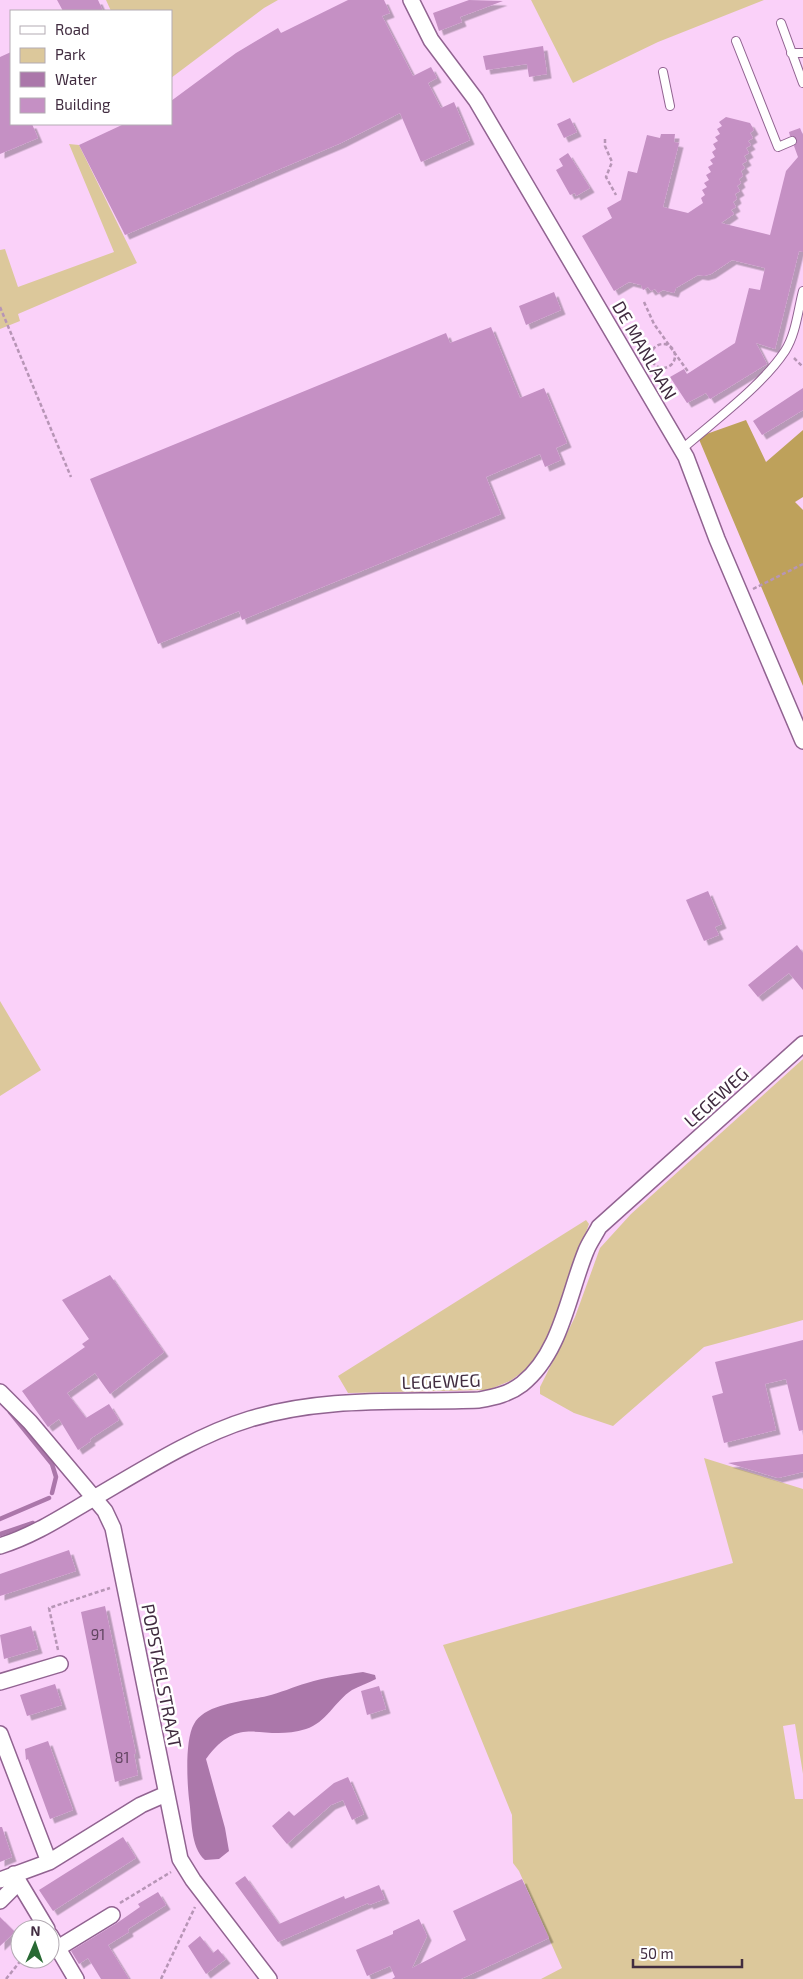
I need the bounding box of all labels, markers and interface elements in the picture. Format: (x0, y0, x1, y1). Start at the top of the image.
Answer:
legend (10, 10, 172, 125)
text: Road (55, 20, 90, 38)
text: Park (55, 45, 86, 63)
text: Water (55, 70, 97, 88)
text: Building (55, 95, 111, 113)
street label: DE MANLAAN (608, 297, 682, 403)
street label: LEGEWEG (679, 1062, 753, 1132)
street label: LEGEWEG (401, 1369, 481, 1393)
street label: POPSTAELSTRAAT (137, 1602, 187, 1751)
house number: 91 (91, 1625, 105, 1643)
house number: 81 (114, 1748, 130, 1766)
north arrow (10, 1919, 60, 1969)
text: N (30, 1922, 41, 1939)
scale bar (633, 1936, 742, 1968)
text: 50 m (640, 1944, 674, 1962)

